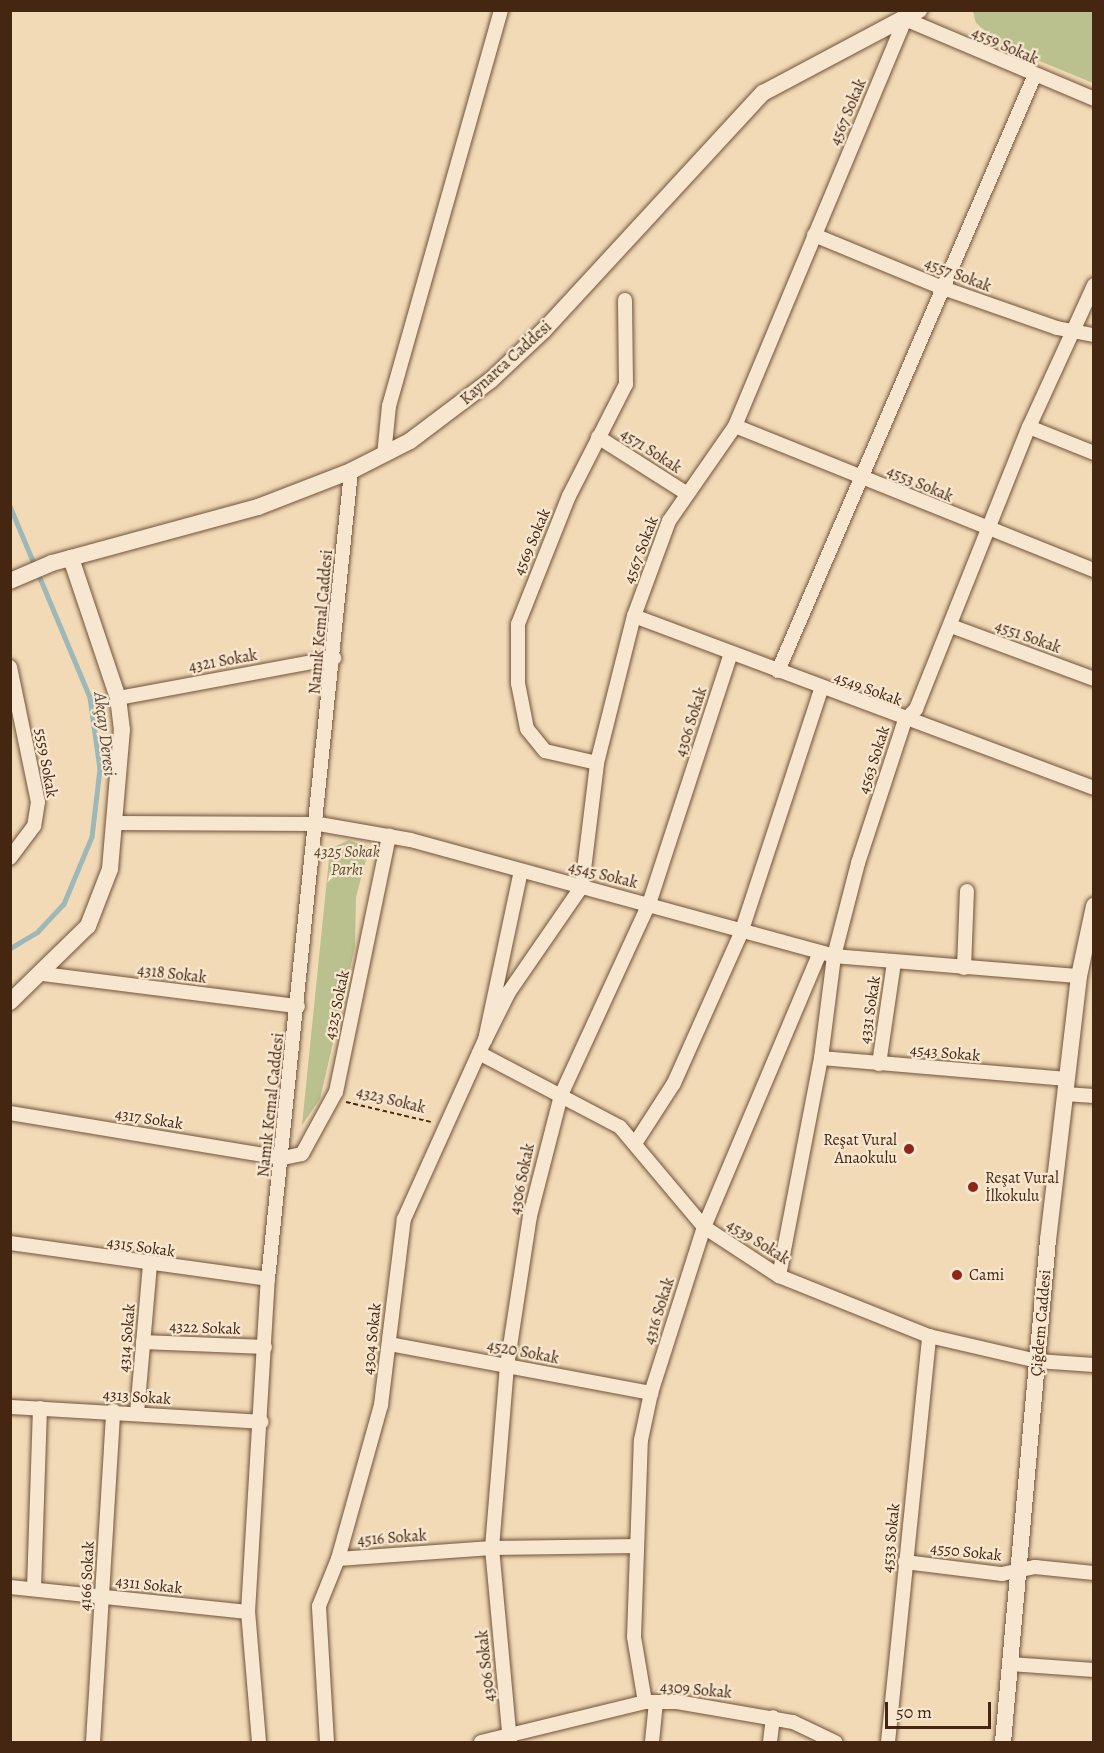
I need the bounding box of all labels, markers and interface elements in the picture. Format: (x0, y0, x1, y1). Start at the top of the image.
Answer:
street label: 4559 Sokak (969, 23, 1041, 69)
street label: 4567 Sokak (825, 76, 871, 148)
street label: 4557 Sokak (922, 253, 994, 297)
street label: Kaynarca Caddesi (456, 317, 556, 409)
street label: 4571 Sokak (617, 424, 685, 478)
street label: 4553 Sokak (884, 461, 956, 507)
street label: 4569 Sokak (509, 506, 555, 578)
street label: 4567 Sokak (619, 514, 663, 586)
street label: Namık Kemal Caddesi (305, 549, 337, 695)
street label: 4551 Sokak (992, 616, 1064, 658)
street label: 4321 Sokak (187, 646, 259, 676)
street label: 4549 Sokak (831, 668, 905, 710)
street label: 4306 Sokak (671, 685, 711, 759)
water label: Akçay Deresi (89, 691, 121, 777)
street label: 4563 Sokak (854, 724, 894, 796)
street label: 5559 Sokak (30, 727, 62, 799)
park label: 4325 Sokak Parkı (314, 842, 380, 880)
street label: 4545 Sokak (566, 857, 640, 893)
street label: 4318 Sokak (136, 960, 208, 988)
street label: 4325 Sokak (320, 968, 354, 1042)
street label: 4331 Sokak (855, 975, 885, 1045)
street label: Namık Kemal Caddesi (254, 1032, 288, 1178)
street label: 4543 Sokak (909, 1040, 981, 1066)
street label: 4323 Sokak (354, 1082, 428, 1118)
street label: 4317 Sokak (114, 1104, 184, 1134)
place label: Reşat Vural Anaokulu (823, 1130, 897, 1168)
street label: 4306 Sokak (505, 1142, 539, 1216)
marker: Reşat Vural Anaokulu (902, 1142, 916, 1156)
place label: Reşat Vural İlkokulu (985, 1168, 1059, 1206)
marker: Reşat Vural İlkokulu (966, 1180, 980, 1194)
street label: 4539 Sokak (723, 1215, 793, 1269)
street label: 4315 Sokak (106, 1233, 176, 1261)
place label: Cami (969, 1265, 1004, 1285)
marker: Cami (950, 1268, 964, 1282)
street label: Çiğdem Caddesi (1027, 1269, 1055, 1377)
street label: 4316 Sokak (639, 1275, 679, 1347)
street label: 4304 Sokak (359, 1302, 385, 1376)
street label: 4314 Sokak (114, 1303, 140, 1373)
street label: 4322 Sokak (169, 1317, 241, 1339)
street label: 4520 Sokak (486, 1336, 560, 1368)
street label: 4313 Sokak (102, 1385, 172, 1409)
street label: 4533 Sokak (878, 1502, 904, 1574)
street label: 4516 Sokak (357, 1526, 427, 1550)
street label: 4550 Sokak (929, 1539, 1003, 1565)
street label: 4166 Sokak (76, 1541, 98, 1611)
street label: 4311 Sokak (115, 1572, 183, 1598)
street label: 4306 Sokak (473, 1629, 499, 1703)
street label: 4309 Sokak (659, 1677, 733, 1703)
scale bar (888, 1690, 994, 1728)
text: 50 m (896, 1700, 932, 1724)

